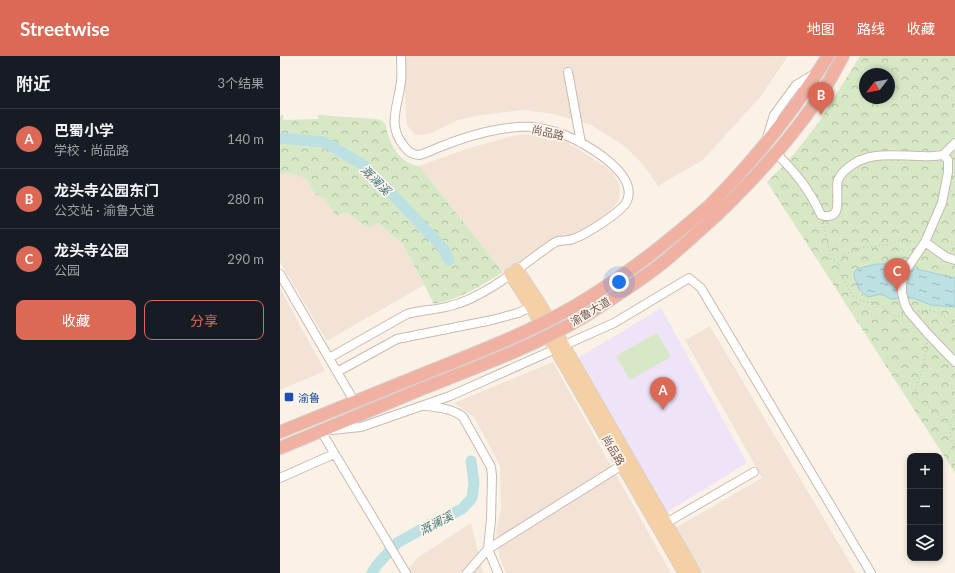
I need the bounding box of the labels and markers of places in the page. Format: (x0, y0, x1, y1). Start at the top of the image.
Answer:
pin: B (808, 82, 834, 115)
pin: C (884, 258, 910, 291)
pin: A (650, 377, 676, 410)
marker: 渝鲁 (283, 391, 295, 403)
place label: 渝鲁 (298, 391, 320, 404)

